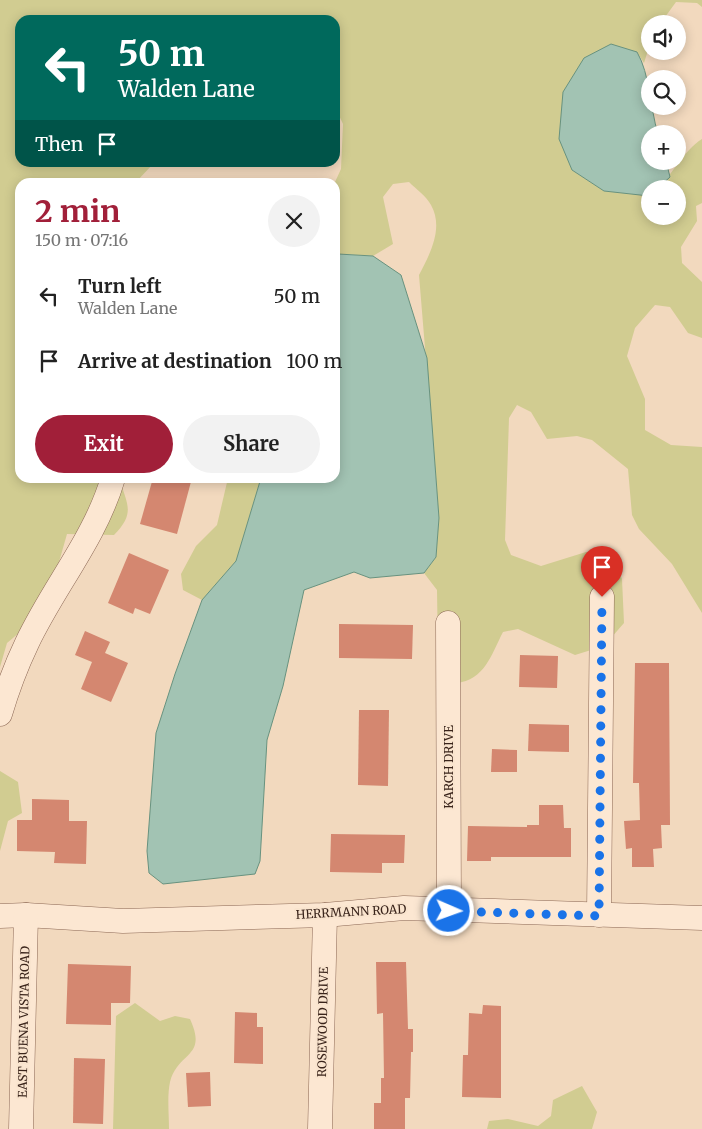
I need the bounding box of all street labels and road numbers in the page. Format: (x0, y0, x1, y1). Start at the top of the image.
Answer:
street label: KARCH DRIVE (441, 725, 456, 809)
street label: HERRMANN ROAD (295, 901, 407, 922)
street label: EAST BUENA VISTA ROAD (15, 946, 32, 1098)
street label: ROSEWOOD DRIVE (314, 966, 331, 1077)

